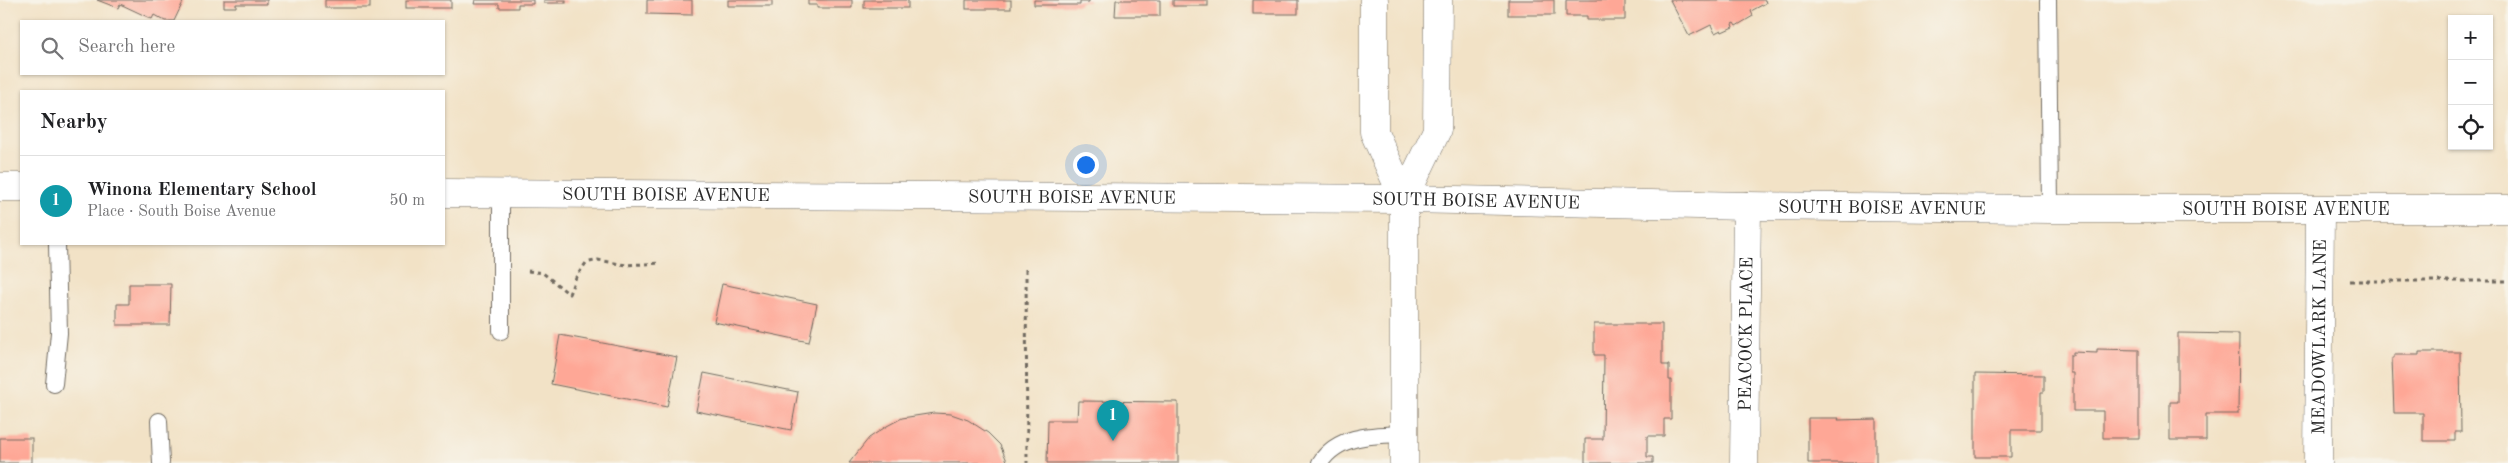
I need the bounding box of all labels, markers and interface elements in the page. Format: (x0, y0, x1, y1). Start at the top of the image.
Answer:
map controls (2448, 15, 2493, 150)
button: + (2448, 15, 2493, 60)
search box (20, 20, 445, 75)
icon: search (38, 34, 66, 62)
text: Search here (78, 38, 175, 57)
button: − (2448, 60, 2493, 105)
button: locate (2448, 105, 2493, 150)
text: Nearby (40, 112, 108, 133)
your location (1073, 152, 1099, 178)
text: Winona Elementary School (87, 181, 317, 200)
street label: SOUTH BOISE AVENUE (562, 186, 770, 205)
street label: SOUTH BOISE AVENUE (968, 188, 1176, 208)
street label: SOUTH BOISE AVENUE (1372, 191, 1580, 213)
text: 1 (51, 193, 61, 209)
text: 50 m (389, 193, 425, 209)
street label: SOUTH BOISE AVENUE (1778, 198, 1986, 218)
street label: SOUTH BOISE AVENUE (2182, 201, 2390, 219)
text: Place · South Boise Avenue (87, 204, 276, 220)
street label: MEADOWLARK LANE (2310, 239, 2330, 435)
street label: PEACOCK PLACE (1737, 257, 1756, 411)
pin: 1 (1097, 400, 1129, 441)

